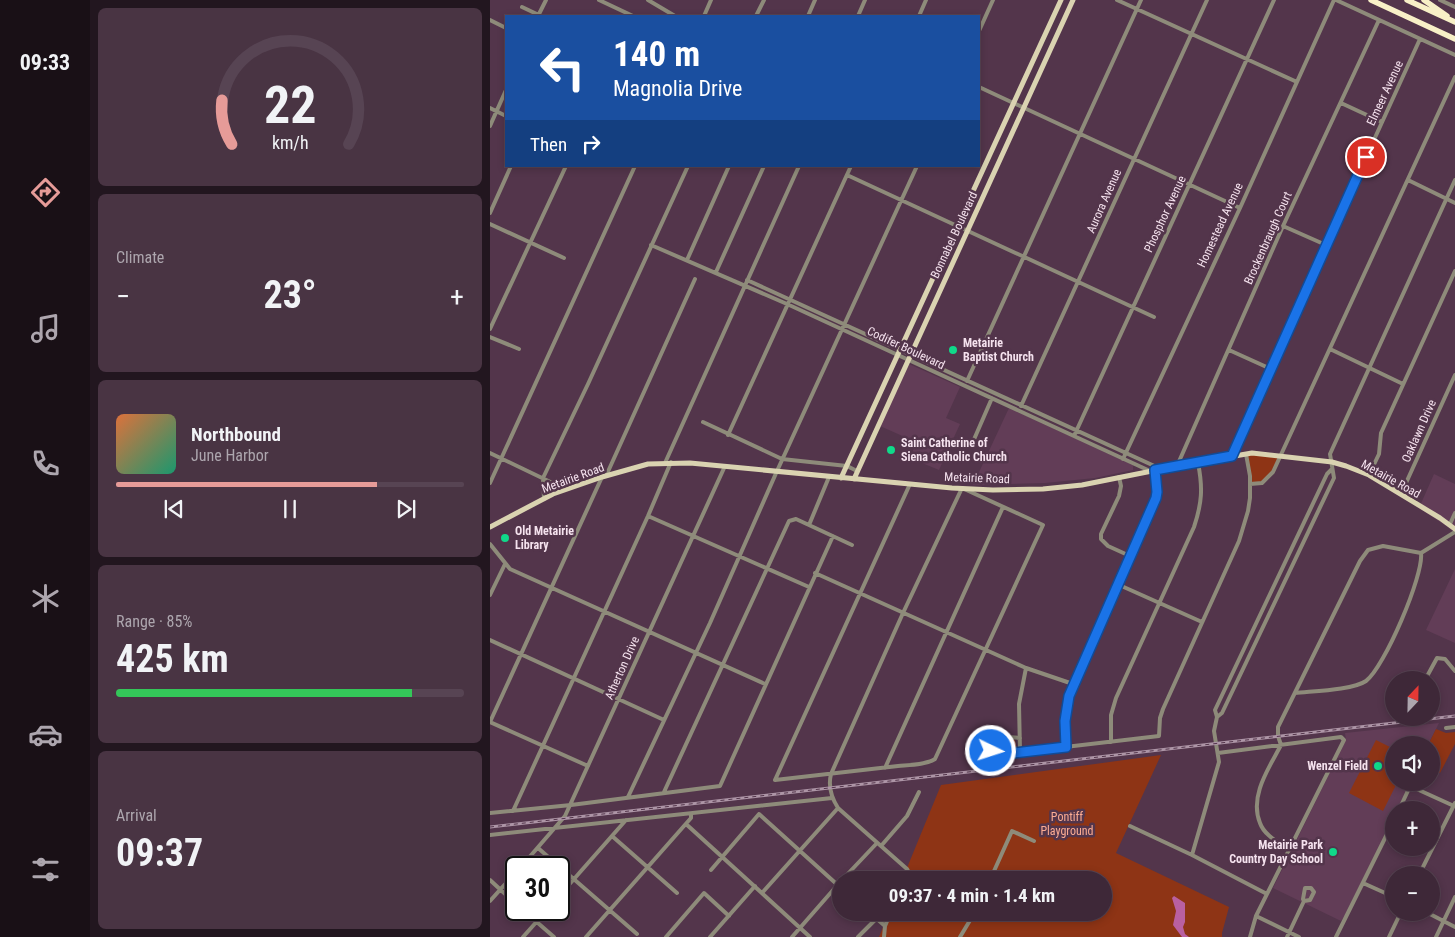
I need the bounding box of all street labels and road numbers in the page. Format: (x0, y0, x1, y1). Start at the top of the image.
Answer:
street label: Elmeer Avenue (1364, 58, 1406, 128)
street label: Aurora Avenue (1084, 166, 1125, 235)
street label: Phosphor Avenue (1141, 173, 1189, 254)
street label: Homestead Avenue (1194, 180, 1246, 270)
street label: Bonnabel Boulevard (928, 189, 980, 281)
street label: Brockenbraugh Court (1241, 189, 1295, 286)
street label: Codifer Boulevard (865, 324, 947, 372)
street label: Oaklawn Drive (1399, 397, 1439, 465)
street label: Metairie Road (1359, 457, 1423, 501)
street label: Metairie Road (540, 460, 606, 496)
street label: Metairie Road (944, 470, 1010, 486)
street label: Atherton Drive (602, 634, 642, 702)

